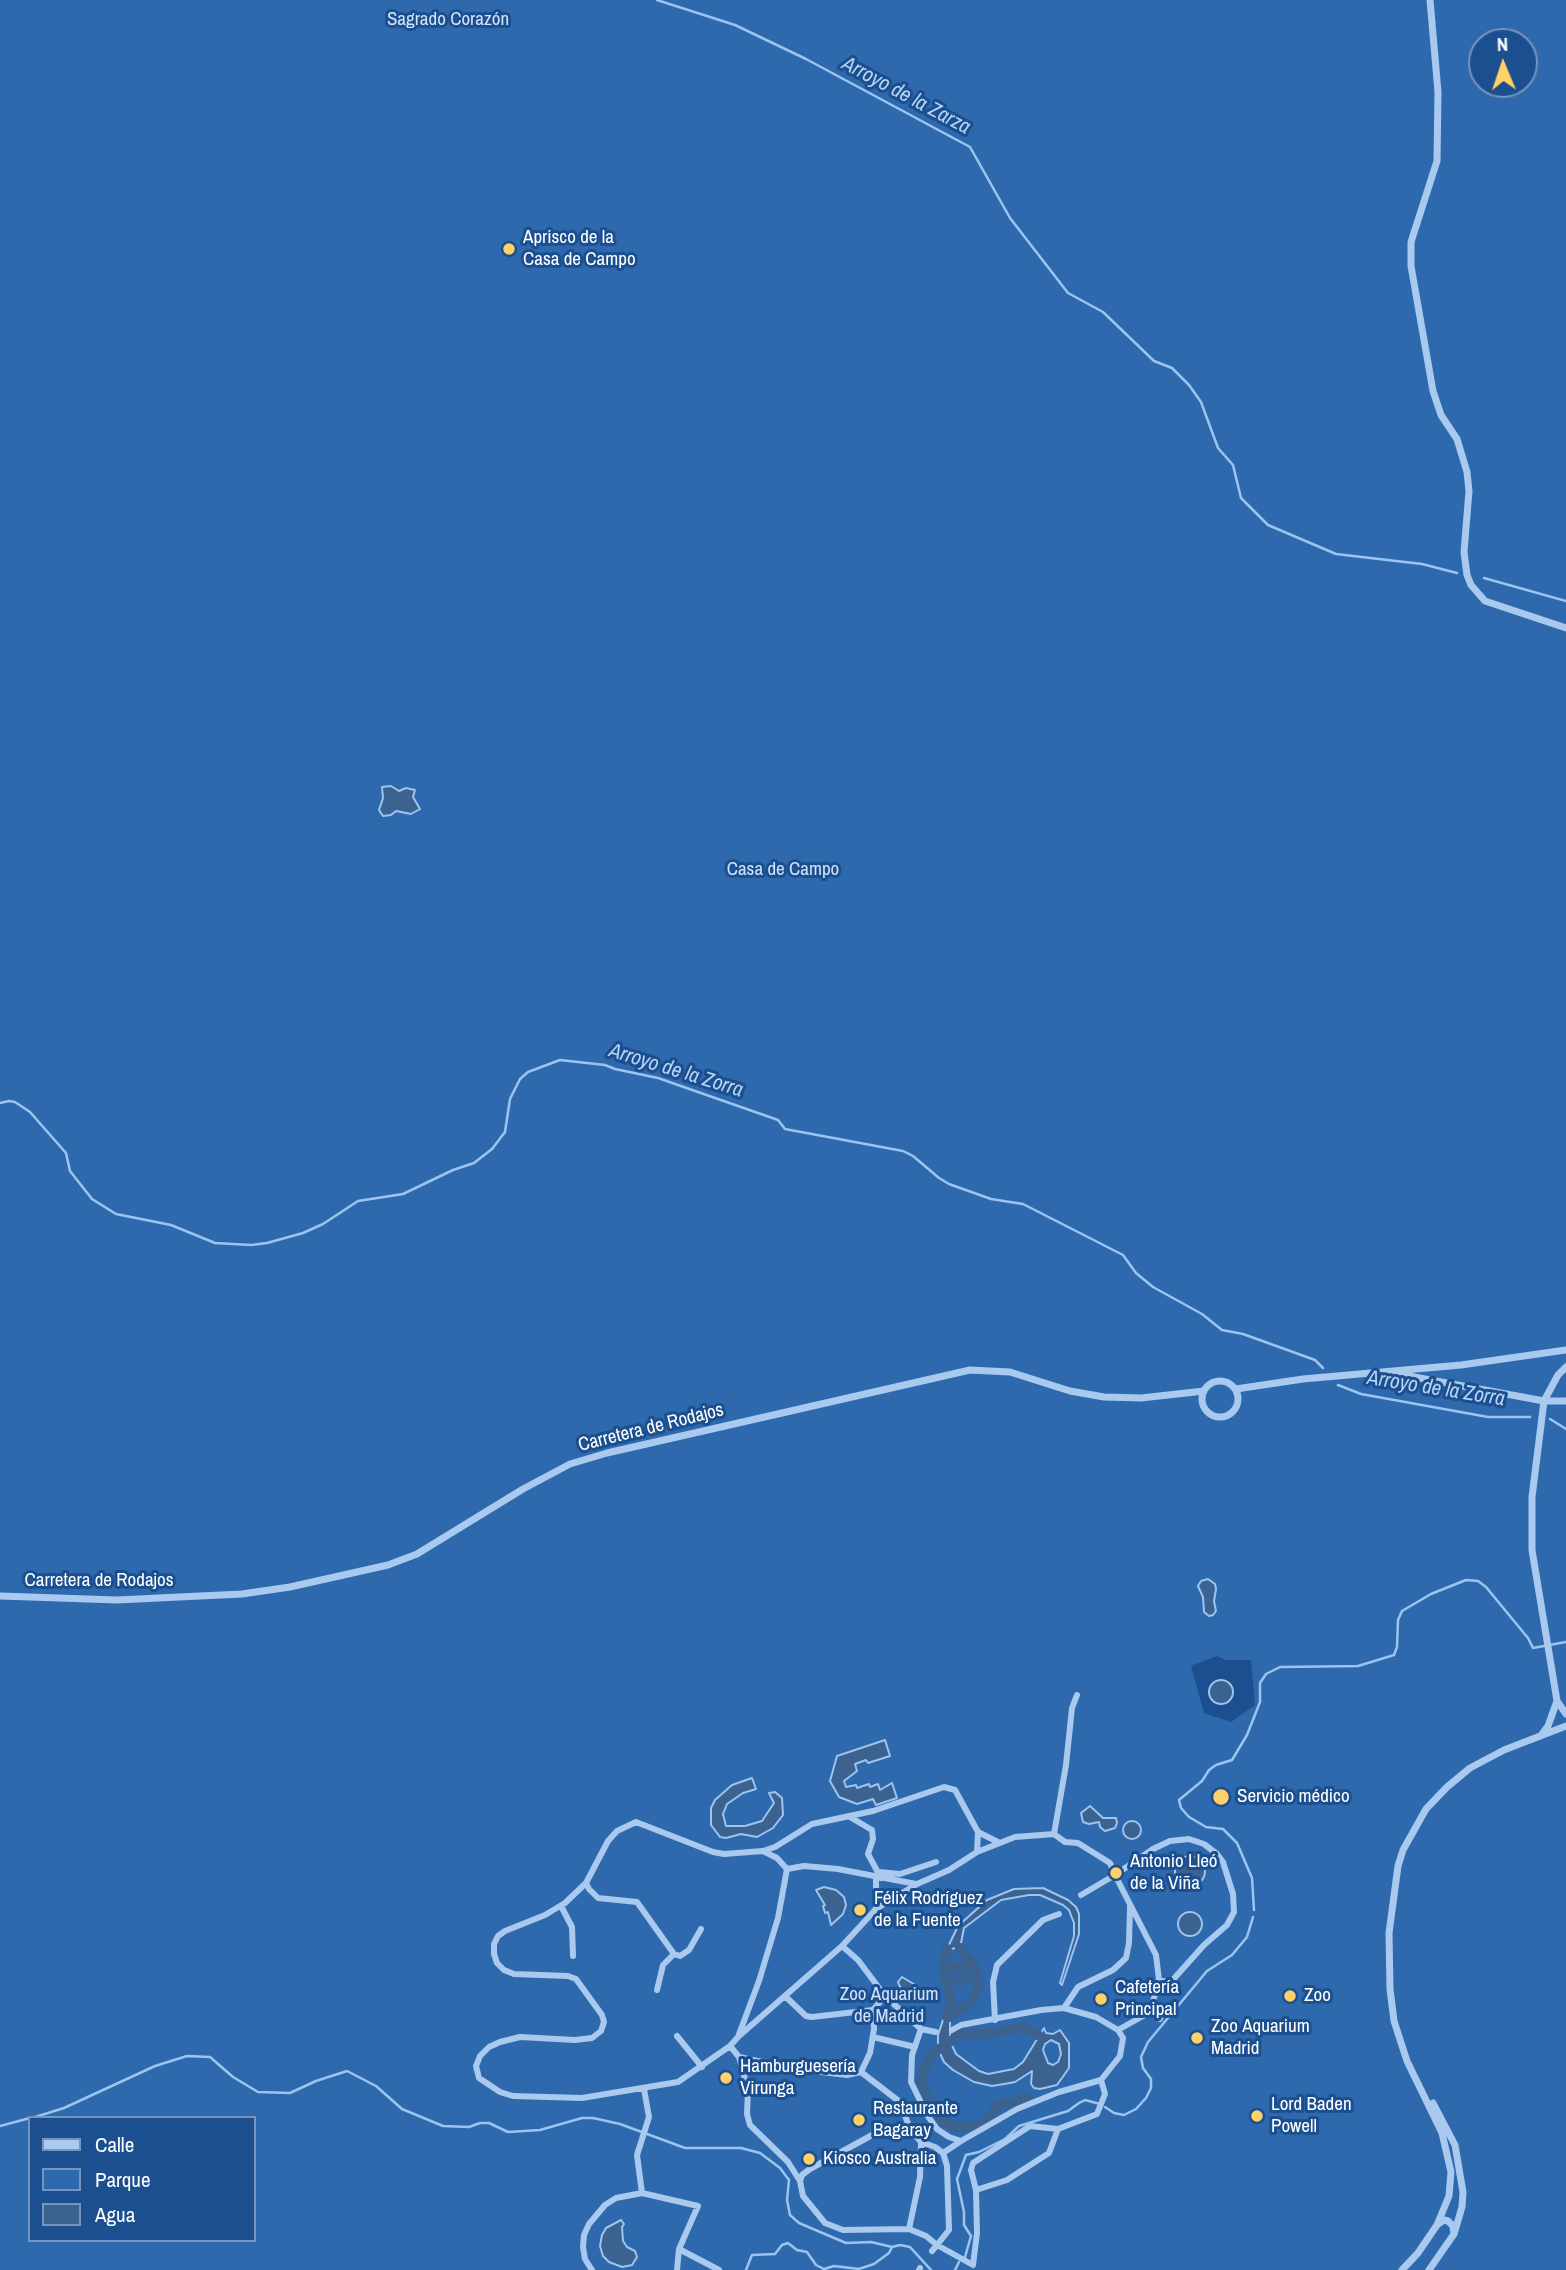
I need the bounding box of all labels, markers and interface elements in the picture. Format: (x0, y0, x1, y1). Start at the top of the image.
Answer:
park label: Sagrado Corazón (387, 9, 509, 31)
north arrow (1468, 28, 1538, 98)
text: N (1496, 31, 1508, 57)
water label: Arroyo de la Zarza (838, 52, 974, 140)
place label: Aprisco de la Casa de Campo (523, 227, 636, 271)
marker: Aprisco de la Casa de Campo (501, 241, 517, 257)
park label: Casa de Campo (727, 859, 839, 881)
water label: Arroyo de la Zorra (606, 1039, 746, 1103)
water label: Arroyo de la Zorra (1365, 1366, 1507, 1412)
street label: Carretera de Rodajos (576, 1399, 726, 1457)
street label: Carretera de Rodajos (25, 1570, 173, 1592)
place label: Servicio médico (1237, 1786, 1350, 1808)
marker: Servicio médico (1211, 1787, 1231, 1807)
place label: Antonio Lleó de la Viña (1130, 1851, 1217, 1895)
marker: Antonio Lleó de la Viña (1108, 1865, 1124, 1881)
place label: Félix Rodríguez de la Fuente (874, 1888, 983, 1932)
marker: Félix Rodríguez de la Fuente (852, 1902, 868, 1918)
place label: Cafetería Principal (1115, 1977, 1179, 2021)
park label: Zoo Aquarium de Madrid (840, 1984, 938, 2028)
place label: Zoo (1304, 1985, 1331, 2007)
marker: Zoo (1282, 1988, 1298, 2004)
marker: Cafetería Principal (1093, 1991, 1109, 2007)
place label: Zoo Aquarium Madrid (1211, 2016, 1310, 2060)
marker: Zoo Aquarium Madrid (1189, 2030, 1205, 2046)
place label: Hamburguesería Virunga (740, 2056, 856, 2100)
marker: Hamburguesería Virunga (718, 2070, 734, 2086)
place label: Lord Baden Powell (1271, 2094, 1352, 2138)
place label: Restaurante Bagaray (873, 2098, 958, 2142)
marker: Lord Baden Powell (1249, 2108, 1265, 2124)
marker: Restaurante Bagaray (851, 2112, 867, 2128)
legend (28, 2116, 256, 2242)
text: Calle (95, 2130, 134, 2159)
place label: Kiosco Australia (823, 2148, 936, 2170)
marker: Kiosco Australia (801, 2151, 817, 2167)
text: Parque (95, 2165, 151, 2194)
text: Agua (95, 2200, 135, 2229)

